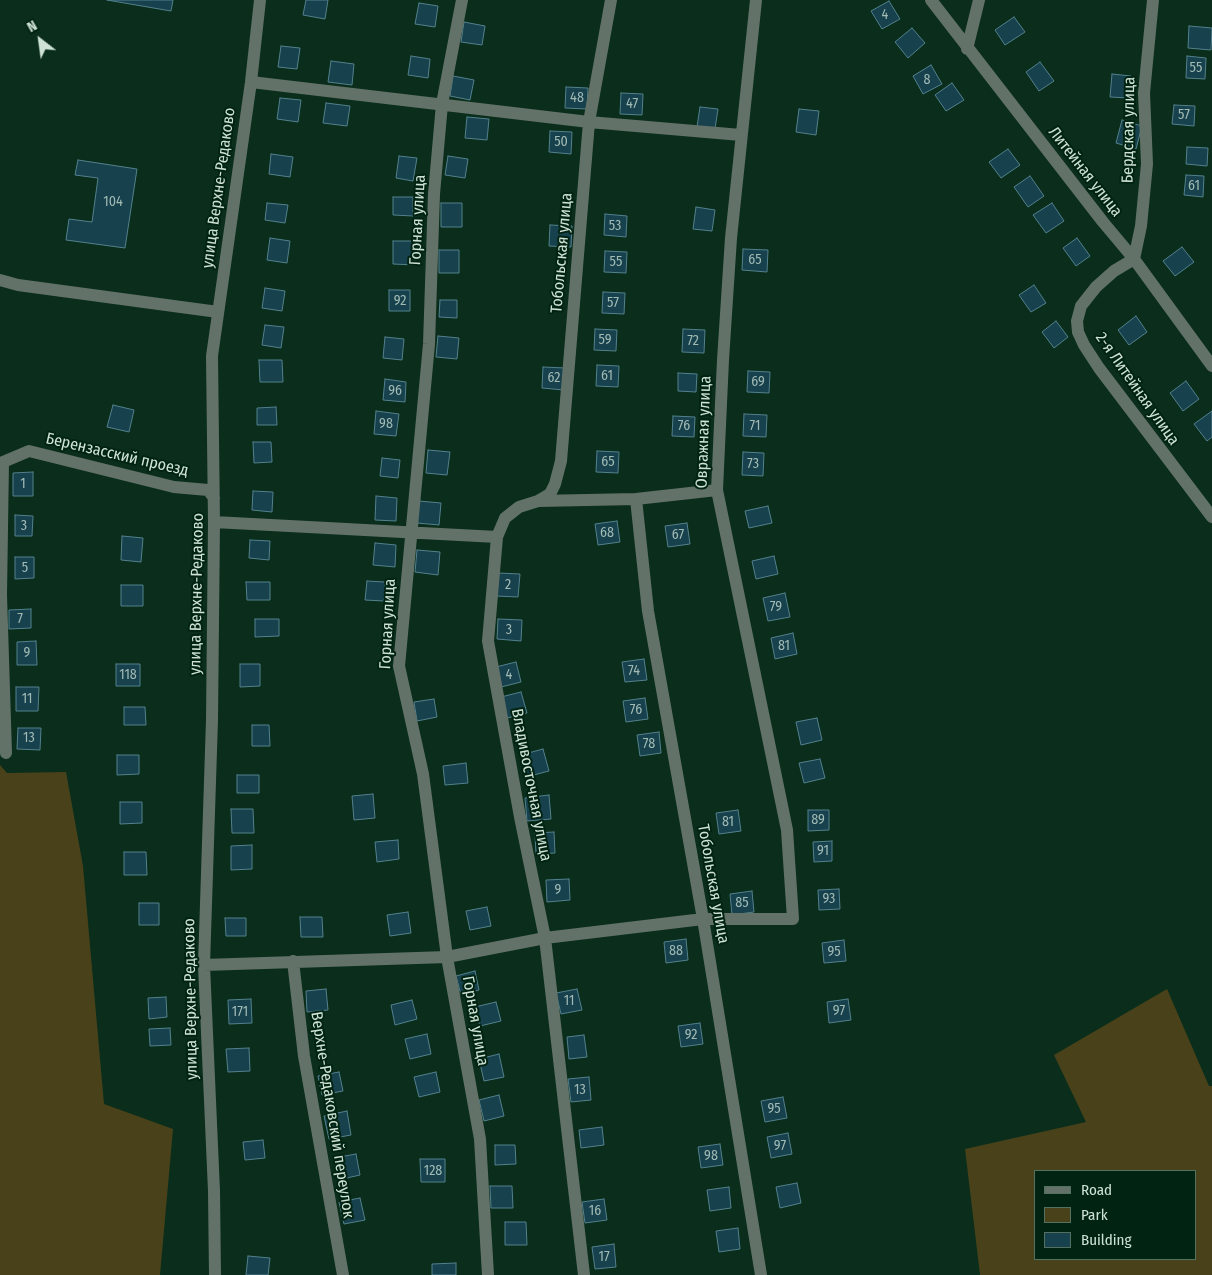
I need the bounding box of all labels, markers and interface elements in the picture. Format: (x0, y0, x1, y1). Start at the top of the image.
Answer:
house number: 4 (882, 7, 888, 23)
north arrow (15, 15, 65, 65)
text: N (24, 17, 40, 36)
house number: 55 (1190, 60, 1202, 76)
house number: 8 (924, 72, 930, 88)
street label: Бердская улица (1118, 77, 1140, 183)
house number: 48 (570, 90, 584, 106)
house number: 47 (626, 96, 638, 112)
street label: улица Верхне-Редаково (198, 106, 240, 270)
house number: 57 (1178, 107, 1190, 123)
street label: Литейная улица (1044, 123, 1126, 221)
house number: 50 (554, 134, 568, 150)
street label: Горная улица (406, 174, 430, 266)
house number: 61 (1188, 178, 1200, 194)
street label: Тобольская улица (547, 192, 577, 314)
house number: 104 (103, 194, 123, 210)
house number: 53 (609, 218, 621, 234)
house number: 65 (748, 252, 762, 268)
house number: 55 (610, 254, 622, 270)
house number: 92 (394, 293, 406, 309)
house number: 57 (607, 295, 619, 311)
street label: 2-я Литейная улица (1091, 329, 1183, 449)
house number: 59 (598, 332, 612, 348)
house number: 72 (687, 333, 699, 349)
house number: 61 (601, 368, 613, 384)
house number: 62 (548, 370, 560, 386)
house number: 69 (751, 374, 765, 390)
street label: Овражная улица (692, 375, 716, 489)
house number: 96 (388, 383, 402, 399)
house number: 98 (379, 416, 393, 432)
house number: 76 (678, 418, 690, 434)
house number: 71 (750, 418, 760, 434)
street label: Берензасский проезд (44, 429, 190, 481)
house number: 65 (601, 454, 615, 470)
house number: 73 (747, 456, 759, 472)
house number: 1 (20, 476, 26, 492)
street label: улица Верхне-Редаково (186, 513, 208, 675)
house number: 3 (21, 518, 27, 534)
house number: 68 (600, 525, 614, 541)
house number: 67 (672, 527, 684, 543)
house number: 5 (22, 560, 28, 576)
house number: 2 (505, 577, 511, 593)
street label: Горная улица (376, 578, 400, 670)
house number: 79 (770, 599, 782, 615)
house number: 7 (17, 611, 23, 627)
house number: 3 (506, 622, 512, 638)
house number: 81 (778, 638, 790, 654)
house number: 9 (24, 645, 30, 661)
house number: 74 (628, 663, 640, 679)
house number: 118 (119, 667, 137, 683)
house number: 4 (506, 667, 512, 683)
house number: 11 (22, 691, 32, 707)
house number: 76 (630, 702, 642, 718)
street label: Владивосточная улица (507, 707, 555, 863)
house number: 13 (23, 730, 35, 746)
house number: 78 (643, 736, 655, 752)
house number: 89 (811, 812, 825, 828)
house number: 81 (722, 814, 734, 830)
street label: Тобольская улица (693, 823, 733, 945)
house number: 91 (817, 843, 829, 859)
house number: 9 (555, 882, 561, 898)
house number: 93 (823, 891, 835, 907)
house number: 85 (735, 895, 749, 911)
street label: улица Верхне-Редаково (180, 918, 202, 1080)
house number: 88 (669, 943, 683, 959)
house number: 95 (827, 944, 841, 960)
street label: Горная улица (458, 975, 492, 1067)
house number: 11 (564, 993, 574, 1009)
house number: 97 (833, 1003, 845, 1019)
house number: 171 (232, 1004, 248, 1020)
street label: Верхне-Редаковский переулок (306, 1010, 358, 1220)
house number: 92 (685, 1027, 697, 1043)
house number: 13 (574, 1082, 586, 1098)
house number: 95 (767, 1101, 781, 1117)
house number: 97 (774, 1138, 786, 1154)
house number: 98 (704, 1148, 718, 1164)
house number: 128 (424, 1163, 442, 1179)
legend (1034, 1170, 1197, 1260)
text: Road (1081, 1181, 1112, 1199)
house number: 16 (589, 1203, 601, 1219)
text: Park (1081, 1206, 1108, 1224)
text: Building (1081, 1231, 1132, 1249)
house number: 17 (598, 1249, 610, 1265)

